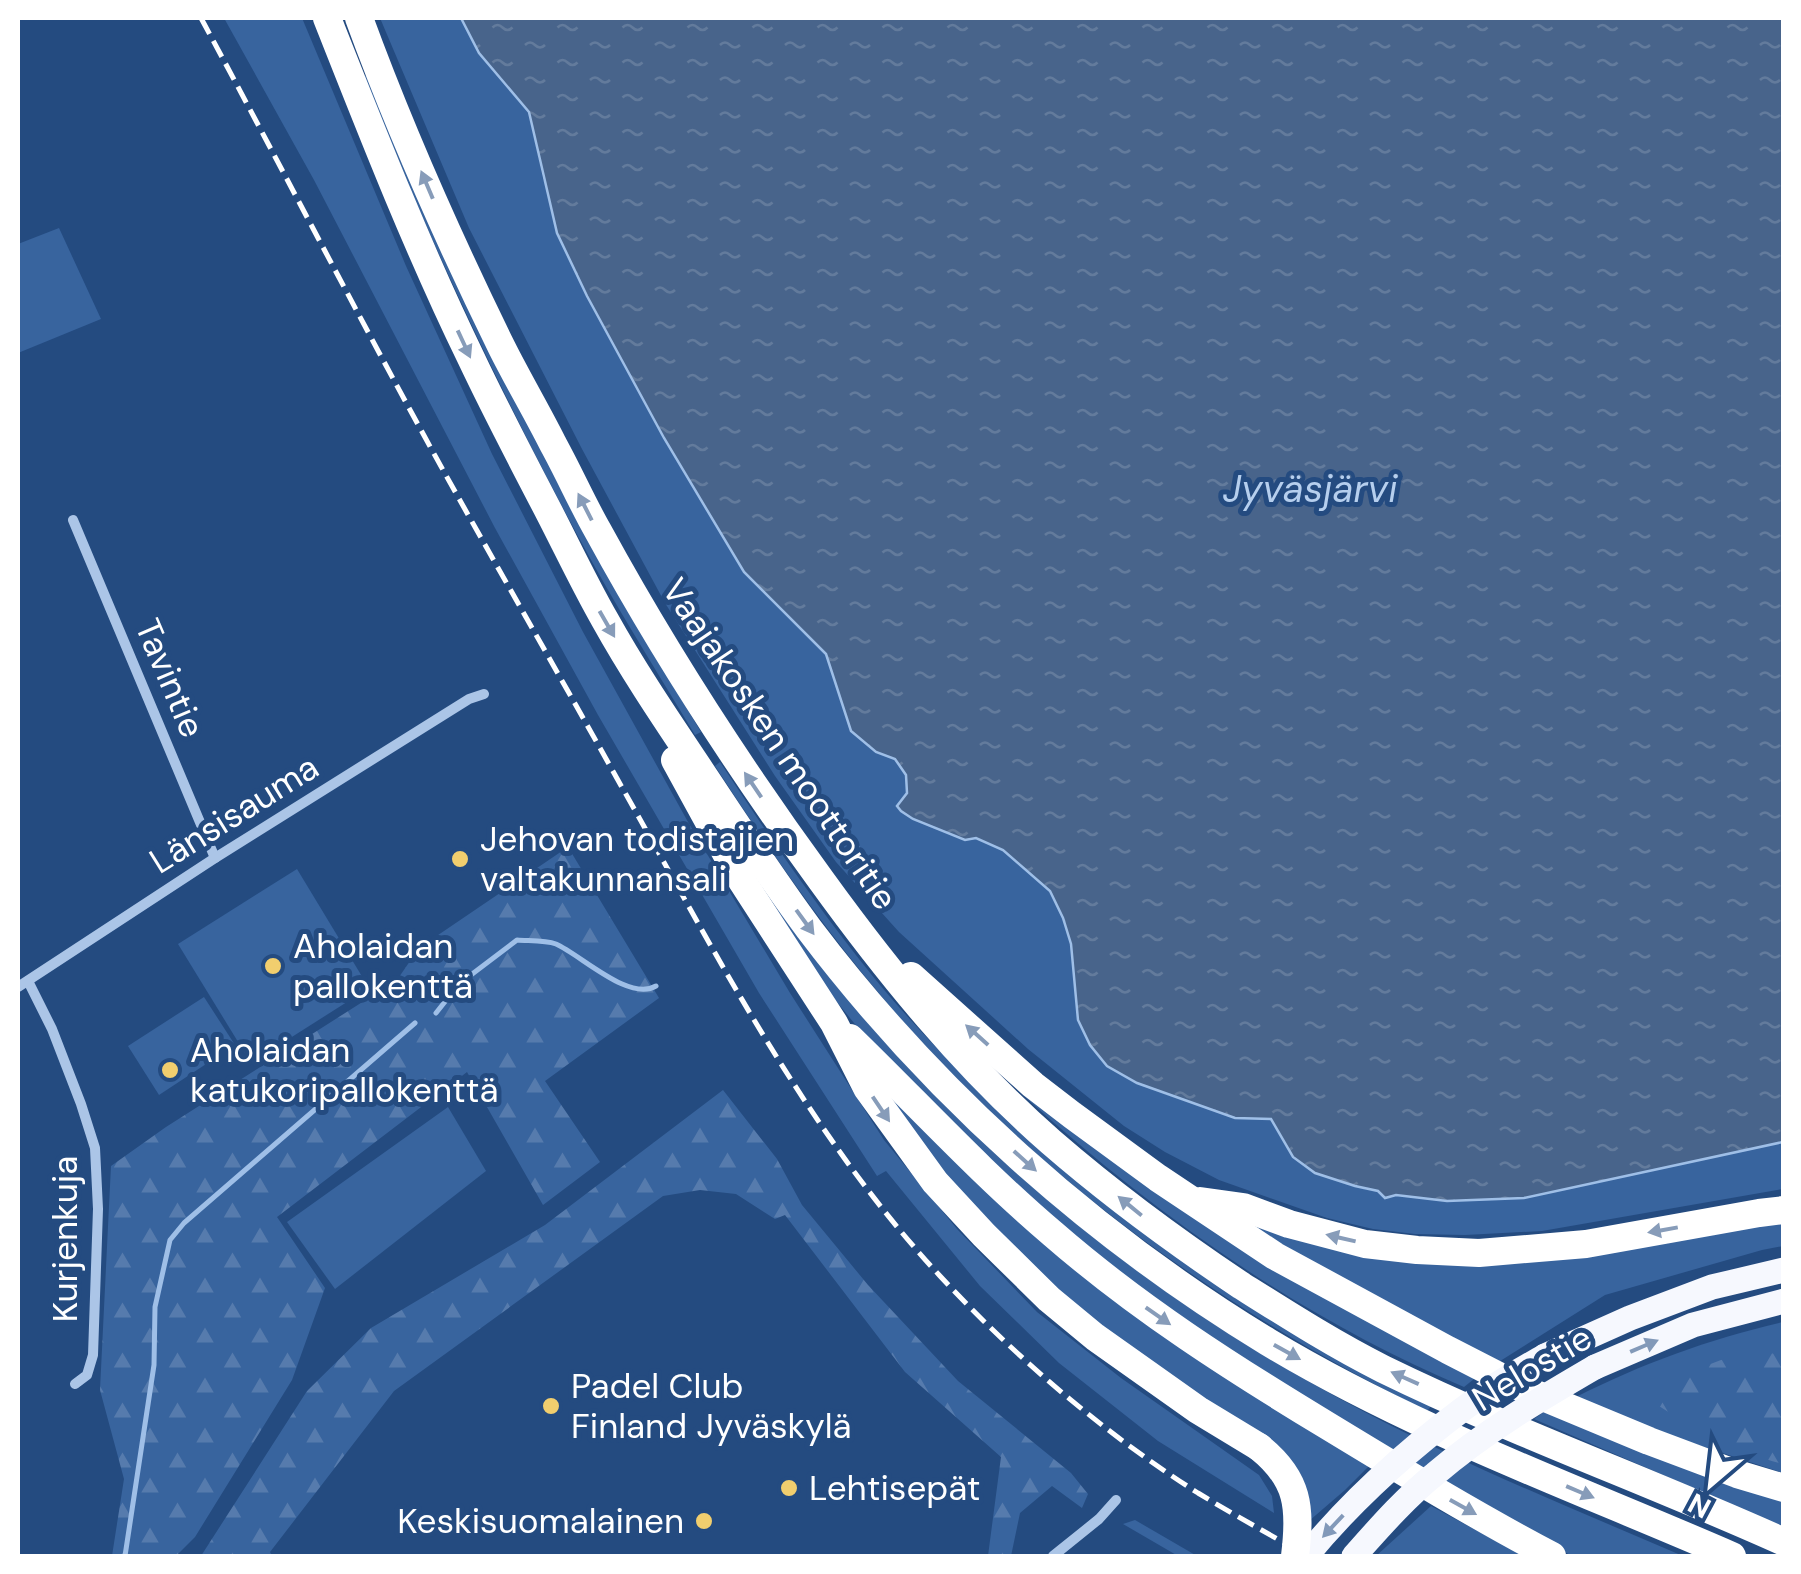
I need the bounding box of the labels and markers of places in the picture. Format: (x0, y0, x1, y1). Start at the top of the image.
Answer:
place label: Jehovan todistajien valtakunnansali (480, 816, 794, 902)
marker: Jehovan todistajien valtakunnansali (449, 848, 471, 870)
place label: Aholaidan pallokenttä (293, 923, 473, 1009)
marker: Aholaidan pallokenttä (262, 955, 284, 977)
place label: Aholaidan katukoripallokenttä (190, 1027, 498, 1113)
marker: Aholaidan katukoripallokenttä (159, 1059, 181, 1081)
place label: Padel Club Finland Jyväskylä (571, 1363, 852, 1449)
marker: Padel Club Finland Jyväskylä (540, 1395, 562, 1417)
place label: Lehtisepät (809, 1465, 980, 1511)
marker: Lehtisepät (778, 1477, 800, 1499)
place label: Keskisuomalainen (397, 1498, 684, 1544)
marker: Keskisuomalainen (693, 1510, 715, 1532)

